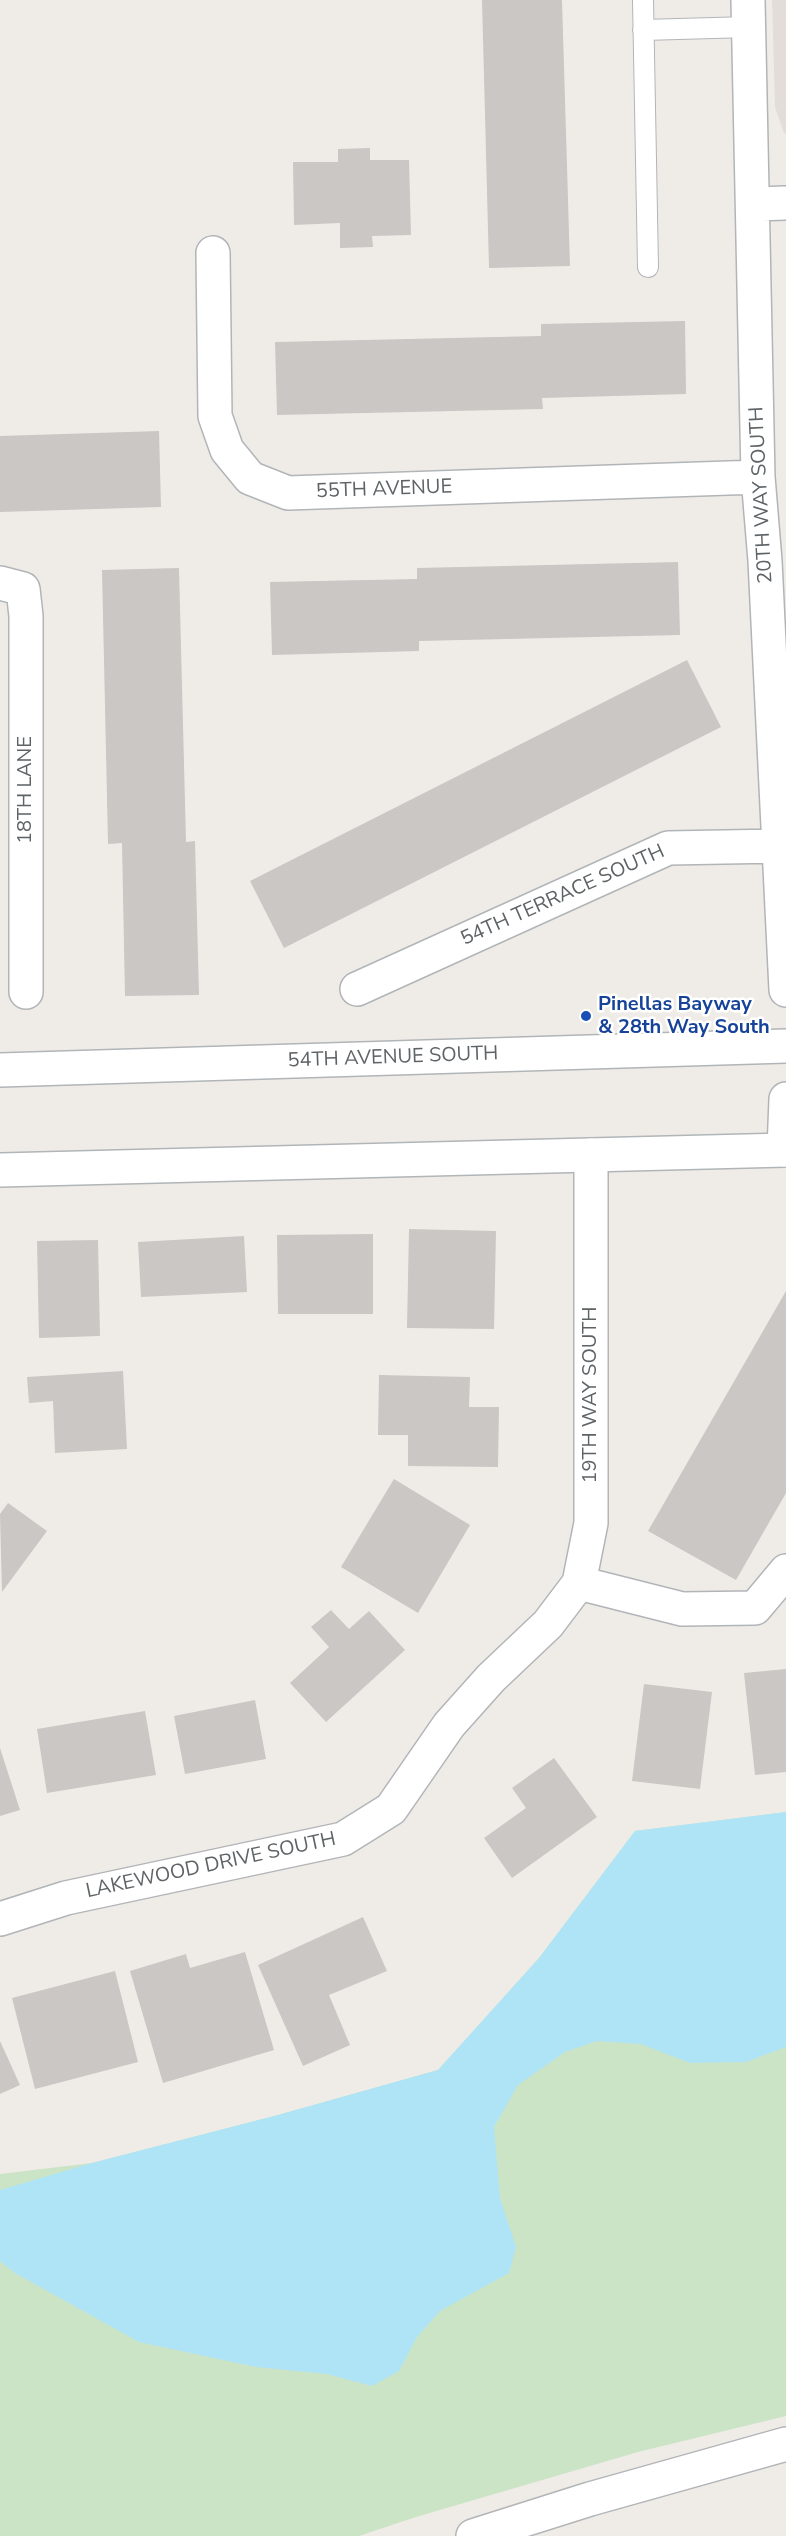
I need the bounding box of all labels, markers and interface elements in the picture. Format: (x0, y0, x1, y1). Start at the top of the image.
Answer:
street label: 20TH WAY SOUTH (745, 406, 779, 584)
street label: 55TH AVENUE (315, 476, 453, 504)
street label: 18TH LANE (14, 736, 38, 844)
street label: 54TH TERRACE SOUTH (457, 840, 669, 952)
place label: Pinellas Bayway & 28th Way South (598, 993, 770, 1040)
marker: Pinellas Bayway & 28th Way South (579, 1009, 593, 1023)
street label: 54TH AVENUE SOUTH (287, 1042, 499, 1074)
street label: 19TH WAY SOUTH (579, 1306, 603, 1484)
street label: LAKEWOOD DRIVE SOUTH (84, 1828, 338, 1904)

